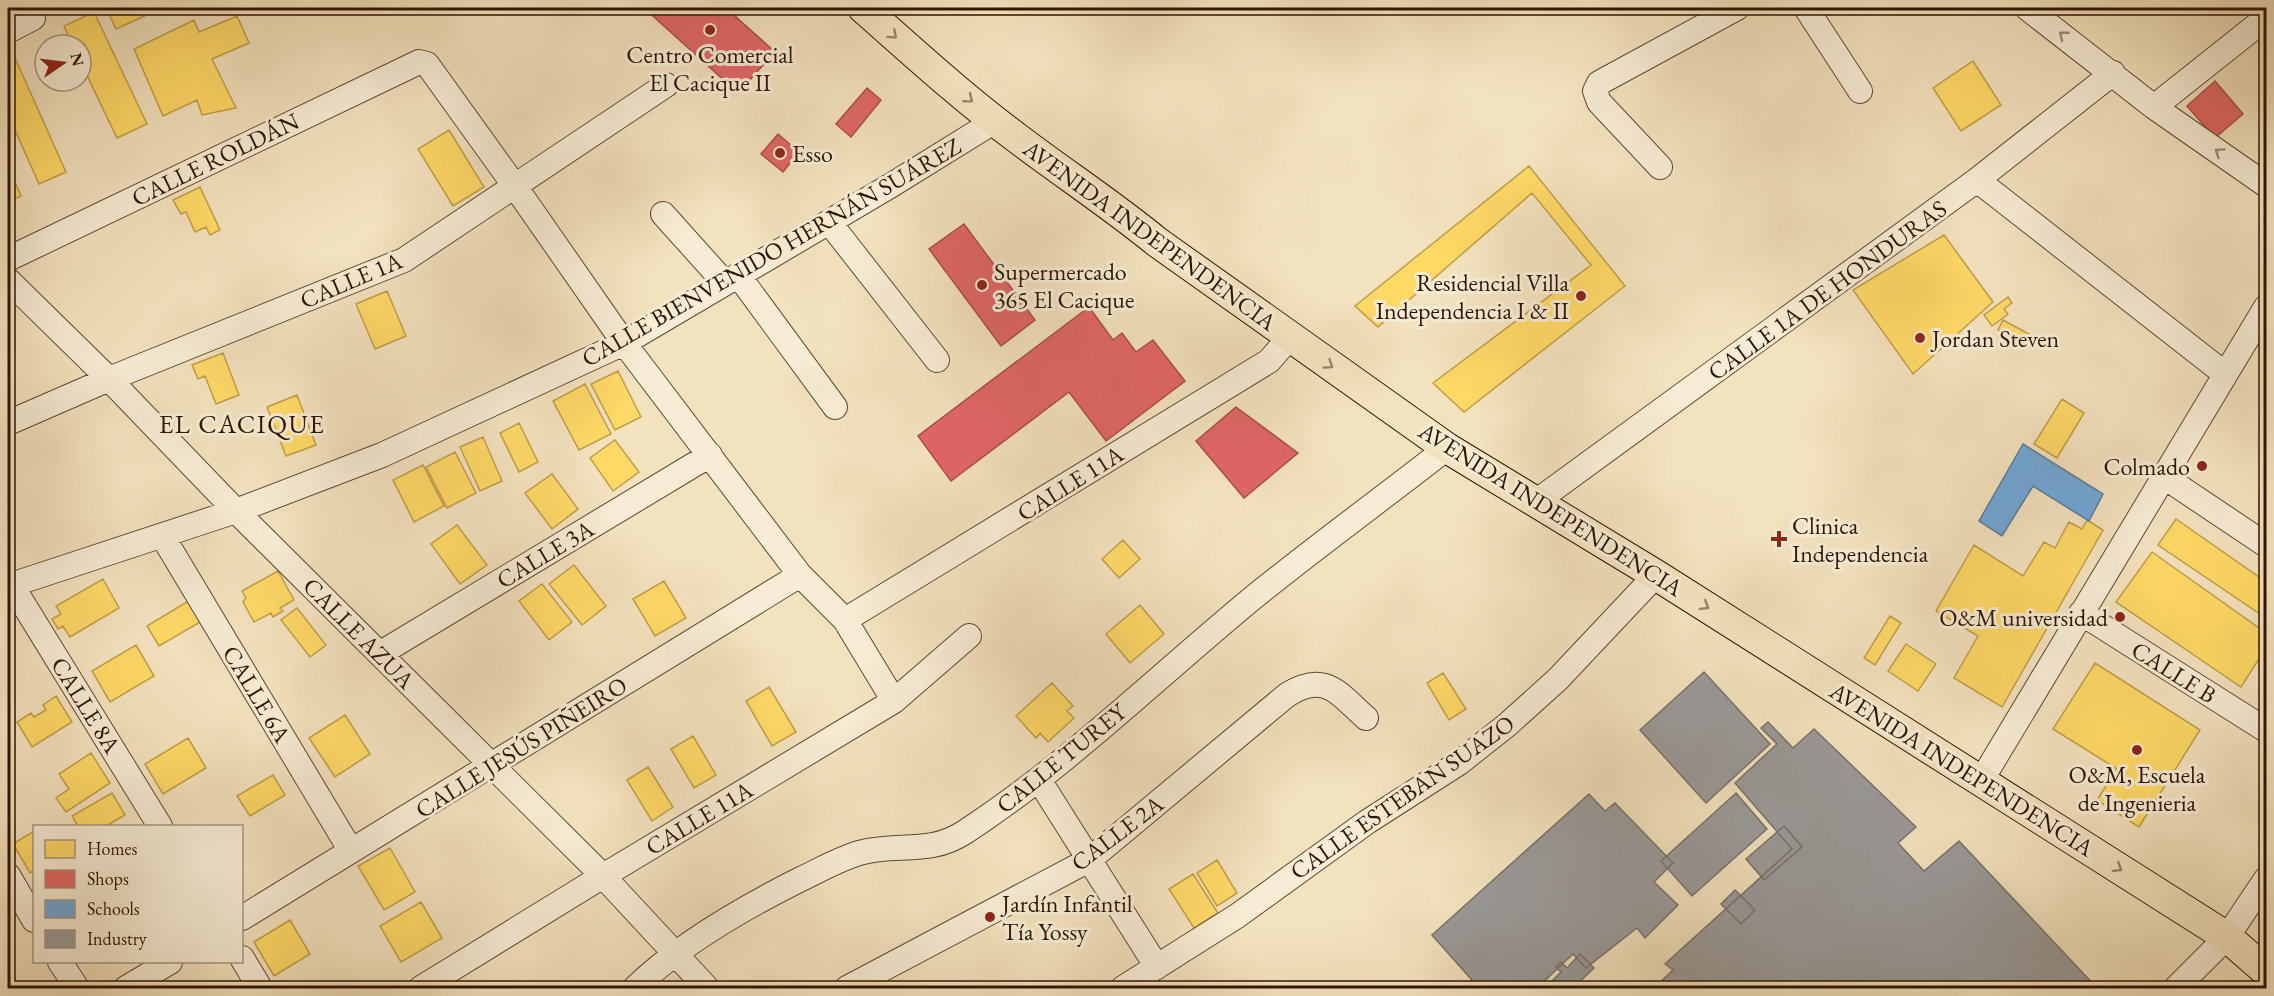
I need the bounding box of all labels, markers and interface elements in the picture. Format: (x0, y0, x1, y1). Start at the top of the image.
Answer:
marker: Centro Comercial El Cacique II (703, 23, 717, 37)
one-way arrow (887, 28, 897, 39)
one-way arrow (2058, 31, 2069, 42)
north arrow (33, 33, 93, 93)
place label: Centro Comercial El Cacique II (626, 39, 794, 98)
text: N (65, 51, 89, 68)
one-way arrow (962, 92, 973, 103)
street label: CALLE ROLDÁN (126, 105, 304, 213)
street label: CALLE BIENVENIDO HERNÁN SUÁREZ (576, 130, 967, 374)
street label: AVENIDA INDEPENDENCIA (1016, 132, 1283, 338)
place label: Esso (792, 138, 833, 169)
marker: Esso (773, 146, 787, 160)
one-way arrow (2214, 148, 2225, 159)
street label: CALLE 1A DE HONDURAS (1701, 193, 1953, 387)
street label: CALLE 1A (295, 244, 407, 315)
place label: Supermercado 365 El Cacique (994, 256, 1134, 315)
place label: Residencial Villa Independencia I & II (1376, 267, 1569, 326)
marker: Supermercado 365 El Cacique (975, 278, 989, 292)
marker: Residencial Villa Independencia I & II (1574, 289, 1588, 303)
place label: Jordan Steven (1930, 323, 2060, 354)
marker: Jordan Steven (1913, 331, 1927, 345)
one-way arrow (1322, 358, 1333, 369)
district label: EL CACIQUE (159, 407, 325, 441)
street label: AVENIDA INDEPENDENCIA (1412, 414, 1689, 603)
street label: CALLE 11A (1011, 438, 1129, 528)
place label: Colmado (2103, 451, 2190, 482)
marker: Colmado (2195, 459, 2209, 473)
place label: Clinica Independencia (1792, 510, 1929, 569)
street label: CALLE 3A (491, 513, 600, 595)
marker: Clinica Independencia (1770, 530, 1788, 548)
street label: CALLE AZUA (297, 571, 422, 696)
one-way arrow (1699, 598, 1709, 610)
place label: O&M universidad (1939, 602, 2109, 633)
marker: O&M universidad (2113, 610, 2127, 624)
street label: CALLE B (2126, 634, 2222, 710)
street label: CALLE 6A (216, 640, 298, 749)
street label: CALLE 8A (44, 651, 128, 759)
street label: CALLE JESÚS PIÑEIRO (409, 669, 633, 825)
street label: AVENIDA INDEPENDENCIA (1823, 674, 2100, 863)
street label: CALLE TUREY (990, 695, 1133, 820)
street label: CALLE ESTEBAN SUAZO (1284, 708, 1520, 886)
marker: O&M, Escuela de Ingenieria (2130, 743, 2144, 757)
place label: O&M, Escuela de Ingenieria (2069, 759, 2206, 818)
street label: CALLE 11A (640, 774, 759, 862)
street label: CALLE 2A (1064, 788, 1170, 878)
legend (33, 825, 243, 963)
text: Homes (87, 837, 138, 860)
one-way arrow (2112, 860, 2122, 872)
text: Shops (87, 867, 129, 890)
place label: Jardín Infantil Tía Yossy (1000, 888, 1133, 947)
text: Schools (87, 897, 140, 920)
marker: Jardín Infantil Tía Yossy (983, 910, 997, 924)
text: Industry (87, 927, 147, 950)

